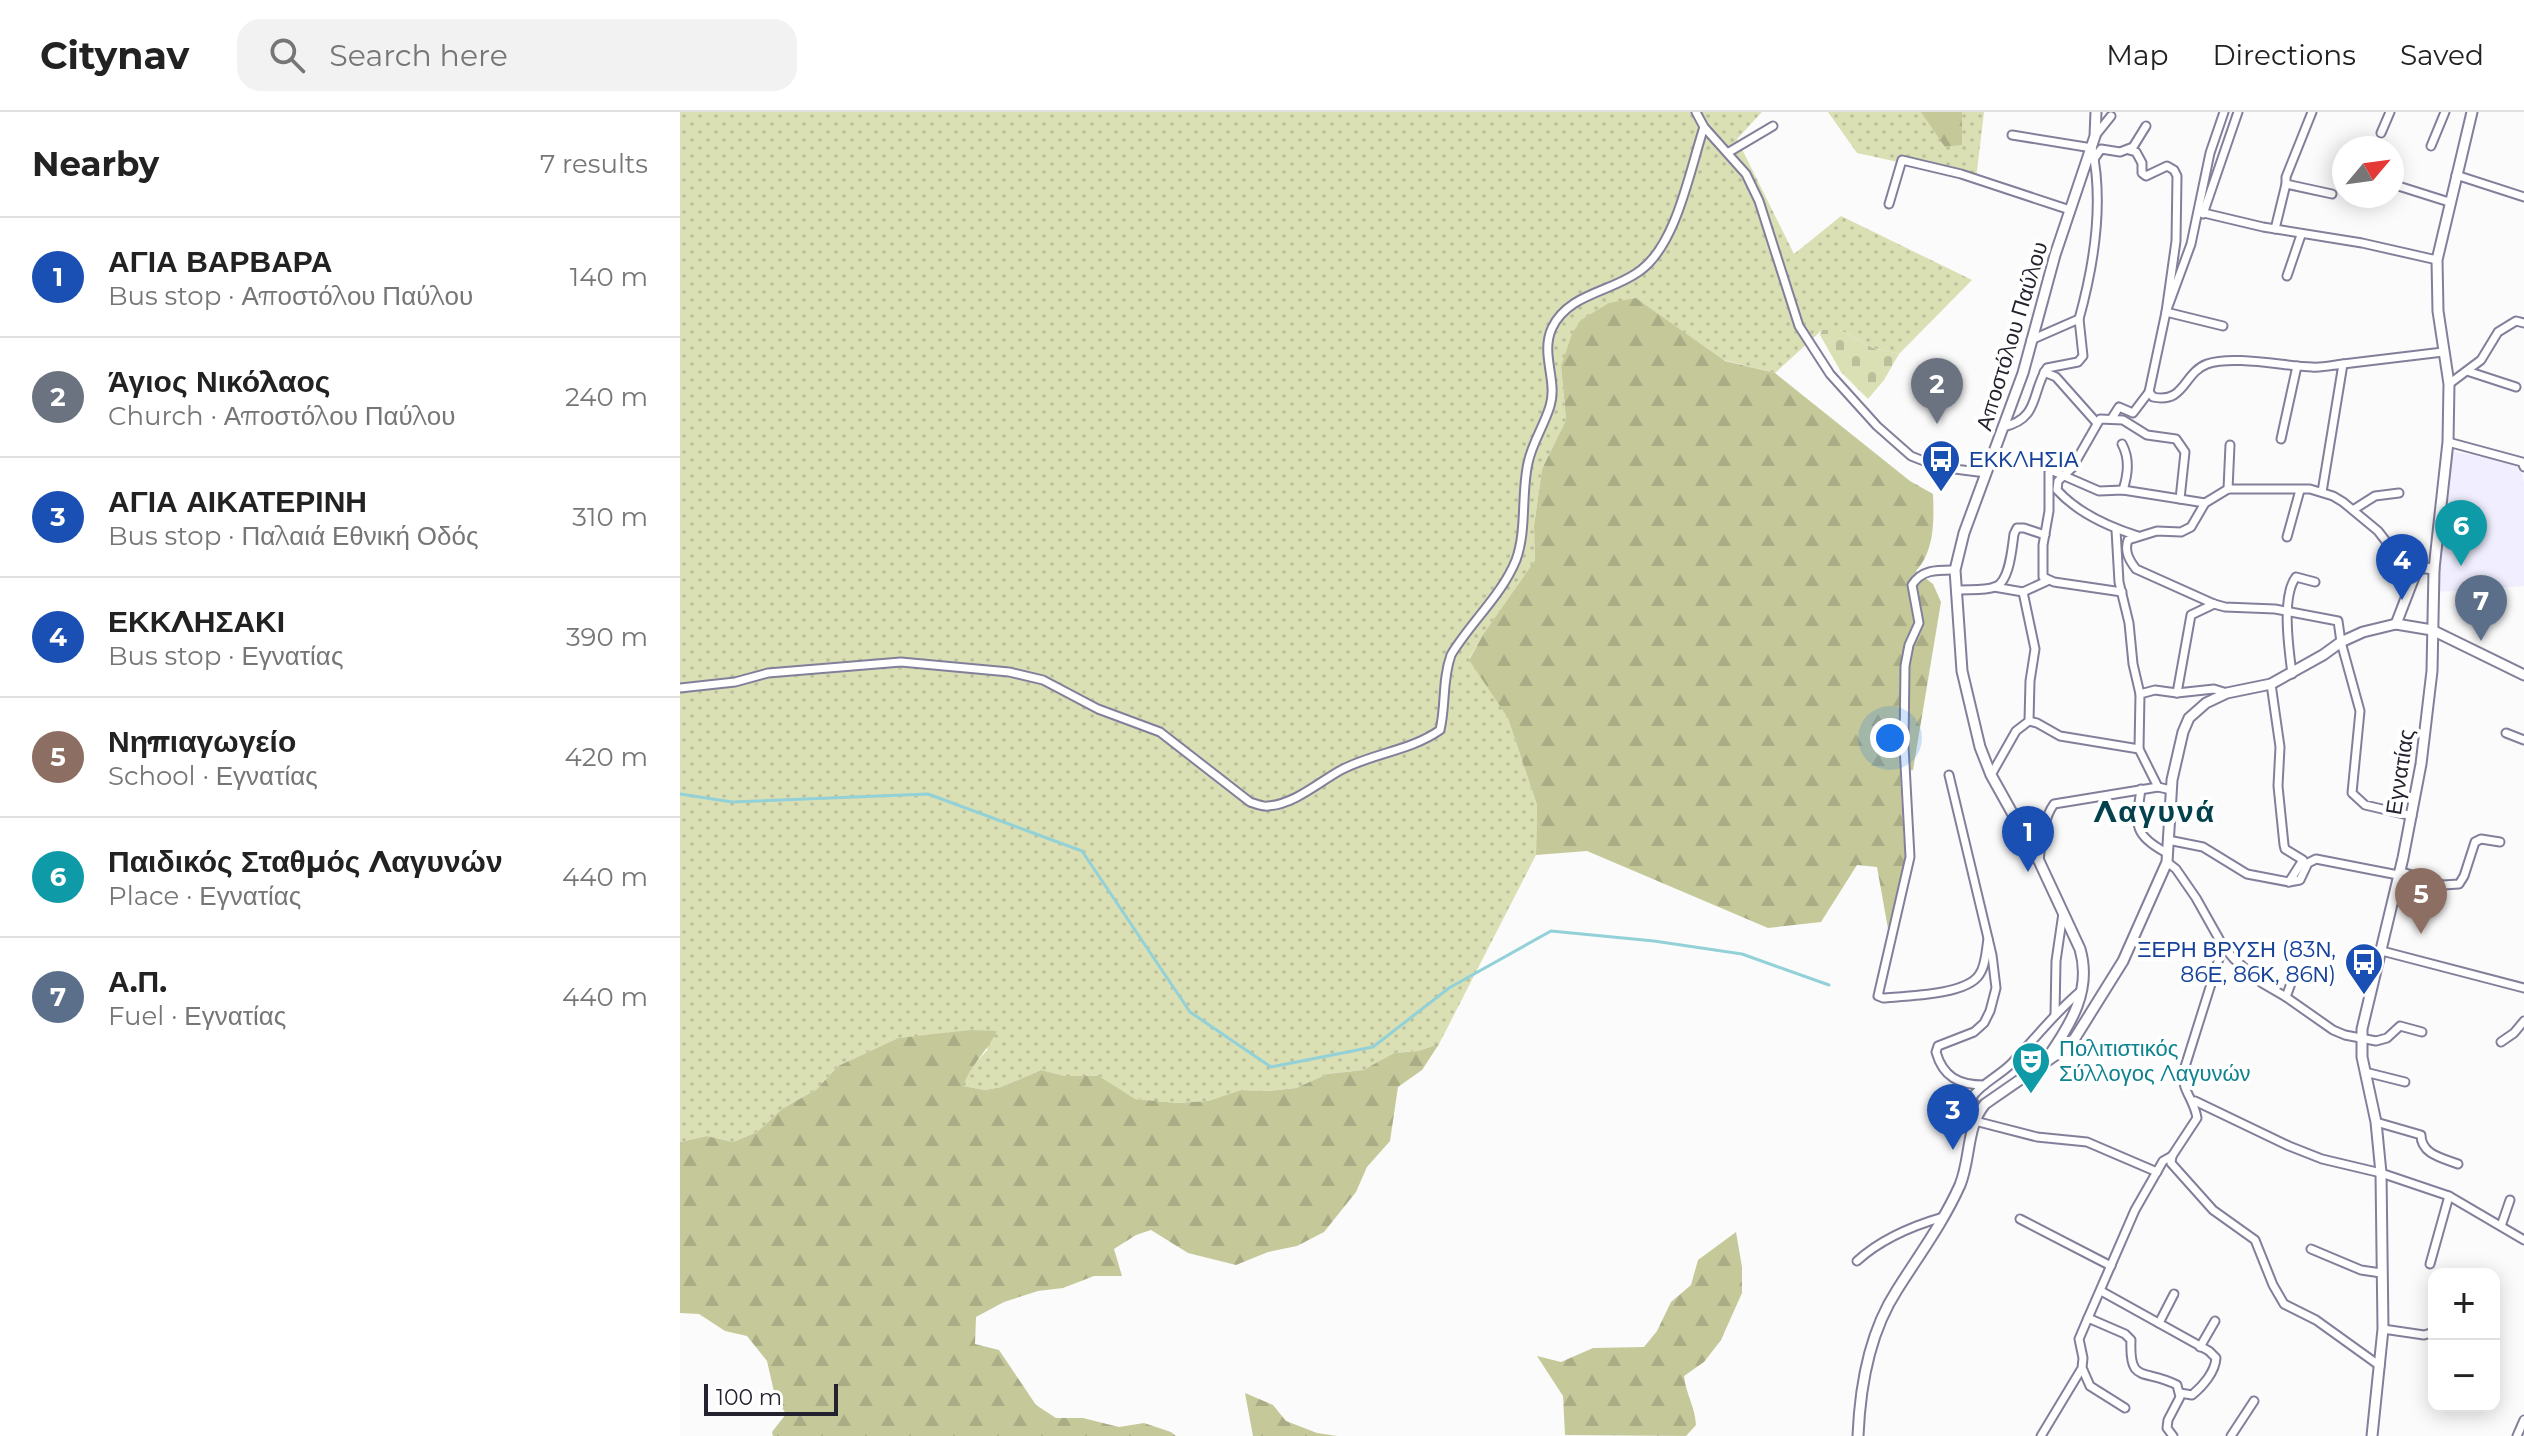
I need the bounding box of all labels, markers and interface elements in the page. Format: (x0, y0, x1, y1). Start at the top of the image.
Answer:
search box (237, 19, 797, 91)
text: Citynav (40, 32, 189, 79)
icon: search (265, 33, 309, 77)
text: Search here (329, 37, 508, 74)
text: Map (2106, 38, 2168, 72)
text: Directions (2212, 38, 2356, 72)
text: Saved (2400, 38, 2484, 72)
north arrow (2332, 136, 2404, 208)
text: Nearby (32, 143, 159, 185)
text: 7 results (540, 148, 648, 180)
street label: Αποστόλου Παύλου (1970, 238, 2054, 434)
text: ΑΓΙΑ ΒΑΡΒΑΡΑ (108, 243, 332, 280)
text: 1 (53, 261, 63, 293)
text: 140 m (570, 261, 648, 293)
text: Bus stop · Αποστόλου Παύλου (108, 280, 473, 312)
pin: 2 (1911, 358, 1963, 424)
text: Άγιος Νικόλαος (108, 363, 330, 400)
text: 2 (50, 381, 66, 413)
text: 240 m (565, 381, 648, 413)
text: Church · Αποστόλου Παύλου (108, 400, 456, 432)
bus stop icon: ΕΚΚΛΗΣΙΑ (1920, 438, 1962, 493)
place label: ΕΚΚΛΗΣΙΑ (1969, 446, 2079, 473)
text: ΑΓΙΑ ΑΙΚΑΤΕΡΙΝΗ (108, 483, 367, 520)
pin: 6 (2435, 500, 2487, 566)
text: 3 (50, 501, 66, 533)
text: 310 m (572, 501, 648, 533)
text: Bus stop · Παλαιά Εθνική Οδός (108, 520, 479, 552)
pin: 4 (2376, 534, 2428, 600)
pin: 7 (2455, 575, 2507, 641)
text: ΕΚΚΛΗΣΑΚΙ (108, 603, 285, 640)
text: 4 (49, 621, 67, 653)
text: 390 m (566, 621, 648, 653)
text: Bus stop · Εγνατίας (108, 640, 343, 672)
your location (1870, 718, 1910, 758)
text: Νηπιαγωγείο (108, 723, 296, 760)
street label: Εγνατίας (2380, 727, 2420, 817)
text: 5 (50, 741, 66, 773)
text: 420 m (565, 741, 648, 773)
text: School · Εγνατίας (108, 760, 318, 792)
district label: Λαγυνά (2093, 793, 2216, 830)
pin: 1 (2002, 806, 2054, 872)
text: Παιδικός Σταθμός Λαγυνών (108, 843, 503, 880)
text: 6 (50, 861, 66, 893)
text: 440 m (562, 861, 648, 893)
pin: 5 (2395, 868, 2447, 934)
text: Place · Εγνατίας (108, 880, 301, 912)
place label: ΞΕΡΗ ΒΡΥΣΗ (83Ν, 86Ε, 86Κ, 86Ν) (2137, 936, 2336, 988)
bus stop icon: ΞΕΡΗ ΒΡΥΣΗ (83Ν, 86Ε, 86Κ, 86Ν) (2343, 941, 2385, 996)
text: Α.Π. (108, 963, 167, 1000)
text: 7 (50, 981, 66, 1013)
text: 440 m (562, 981, 648, 1013)
text: Fuel · Εγνατίας (108, 1000, 286, 1032)
place label: Πολιτιστικός Σύλλογος Λαγυνών (2059, 1035, 2251, 1087)
theatre icon: Πολιτιστικός Σύλλογος Λαγυνών (2010, 1040, 2052, 1095)
pin: 3 (1927, 1084, 1979, 1150)
map controls (2428, 1268, 2500, 1412)
button: + (2428, 1268, 2500, 1340)
button: − (2428, 1340, 2500, 1412)
scale bar (704, 1380, 838, 1416)
text: 100 m (716, 1384, 782, 1411)

